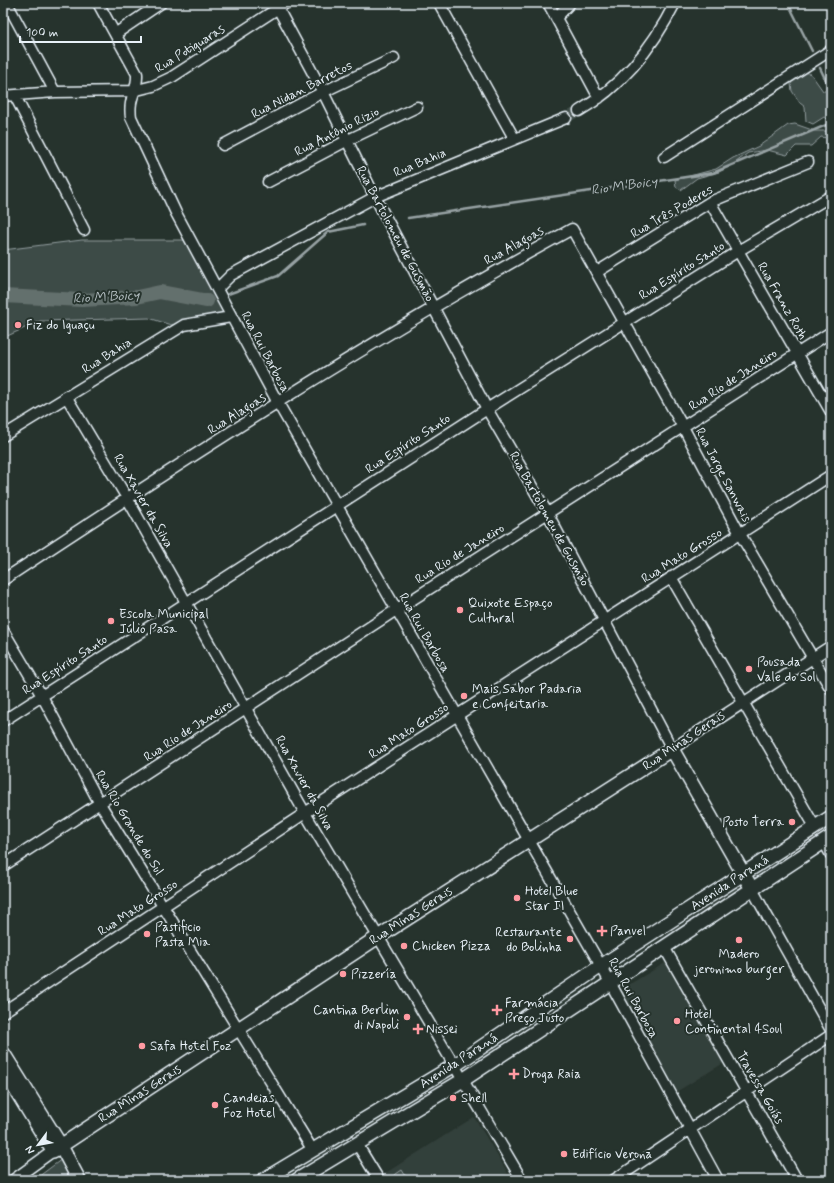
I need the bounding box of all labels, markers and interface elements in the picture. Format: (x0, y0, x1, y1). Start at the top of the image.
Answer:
scale bar (20, 18, 141, 44)
street label: Rua Potiguaras (152, 21, 228, 77)
text: 100 m (26, 25, 58, 41)
street label: Rua Nidan Barretos (249, 57, 356, 123)
street label: Rua Antônio Rizio (292, 103, 382, 161)
street label: Rua Bahia (391, 144, 449, 182)
street label: Rua Bartolomeu de Gusmão (352, 163, 438, 305)
water label: Rio M'Boicy (590, 172, 660, 200)
street label: Rua Três Poderes (628, 181, 716, 242)
street label: Rua Alagoas (481, 223, 548, 271)
street label: Rua Espírito Santo (636, 237, 729, 304)
street label: Rua Franz Roth (753, 259, 811, 343)
water label: Rio M'Boicy (72, 286, 141, 308)
street label: Rua Rui Barbosa (237, 309, 294, 396)
place label: Fiz do Iguaçu (26, 317, 95, 334)
marker: Fiz do Iguaçu (13, 320, 23, 330)
street label: Rua Bahia (79, 334, 135, 378)
street label: Rua Rio de Janeiro (686, 345, 780, 415)
street label: Rua Alagoas (205, 389, 270, 440)
street label: Rua Espírito Santo (362, 410, 454, 478)
street label: Rua Jorge Sanwais (690, 425, 755, 526)
street label: Rua Bartolomeu de Gusmão (505, 449, 593, 590)
street label: Rua Xavier da Silva (109, 451, 177, 551)
street label: Rua Rio de Janeiro (412, 520, 508, 588)
street label: Rua Mato Grosso (639, 524, 726, 588)
street label: Rua Rui Barbosa (394, 590, 454, 676)
place label: Quixote Espaço Cultural (468, 595, 553, 627)
marker: Quixote Espaço Cultural (455, 605, 465, 615)
place label: Escola Municipal Júlio Pasa (119, 606, 209, 638)
marker: Escola Municipal Júlio Pasa (106, 616, 116, 626)
street label: Rua Espírito Santo (19, 631, 111, 699)
place label: Pousada Vale do Sol (757, 654, 816, 686)
marker: Pousada Vale do Sol (744, 664, 754, 674)
place label: Mais Sabor Padaria e Confeitaria (472, 681, 582, 713)
marker: Mais Sabor Padaria e Confeitaria (459, 691, 469, 701)
street label: Rua Rio de Janeiro (141, 696, 235, 766)
street label: Rua Mato Grosso (366, 699, 453, 763)
street label: Rua Minas Gerais (640, 707, 728, 775)
street label: Rua Xavier da Silva (271, 733, 337, 833)
street label: Rua Rio Grande do Sul (91, 768, 167, 878)
place label: Posto Terra (722, 814, 784, 831)
marker: Posto Terra (787, 817, 797, 827)
street label: Avenida Paraná (687, 851, 773, 915)
street label: Rua Mato Grosso (95, 876, 182, 940)
street label: Rua Minas Gerais (366, 883, 456, 949)
place label: Hotel Blue Star II (525, 883, 578, 915)
marker: Hotel Blue Star II (512, 893, 522, 903)
place label: Pastificio Pasta Mia (155, 919, 210, 951)
place label: Panvel (610, 923, 646, 940)
place label: Restaurante do Bolinha (495, 924, 562, 956)
marker: Panvel (597, 926, 607, 936)
marker: Pastificio Pasta Mia (142, 929, 152, 939)
marker: Restaurante do Bolinha (565, 934, 575, 944)
marker: Madero jeronimo burger (734, 935, 744, 945)
place label: Chicken Pizza (412, 938, 491, 955)
marker: Chicken Pizza (399, 941, 409, 951)
place label: Madero jeronimo burger (693, 946, 785, 980)
street label: Rua Rui Barbosa (604, 955, 662, 1041)
place label: Pizzería (351, 966, 397, 983)
marker: Pizzería (338, 969, 348, 979)
place label: Farmácia Preço Justo (505, 995, 565, 1027)
place label: Cantina Berlim di Napoli (313, 1002, 399, 1034)
marker: Farmácia Preço Justo (492, 1005, 502, 1015)
place label: Hotel Continental 4Soul (685, 1006, 783, 1038)
marker: Cantina Berlim di Napoli (402, 1012, 412, 1022)
marker: Hotel Continental 4Soul (672, 1016, 682, 1026)
place label: Nissei (426, 1021, 458, 1038)
marker: Nissei (413, 1024, 423, 1034)
street label: Avenida Paraná (416, 1029, 502, 1093)
place label: Safa Hotel Foz (150, 1038, 232, 1055)
marker: Safa Hotel Foz (137, 1041, 147, 1051)
street label: Travessa Goiás (732, 1048, 788, 1128)
street label: Rua Minas Gerais (95, 1061, 185, 1127)
place label: Droga Raia (522, 1066, 581, 1083)
marker: Droga Raia (509, 1069, 519, 1079)
place label: Candeias Foz Hotel (223, 1090, 276, 1122)
place label: Shell (461, 1090, 487, 1107)
marker: Shell (448, 1093, 458, 1103)
marker: Candeias Foz Hotel (210, 1100, 220, 1110)
north arrow (18, 1125, 58, 1165)
text: N (22, 1143, 38, 1157)
place label: Edifício Verona (572, 1146, 653, 1163)
marker: Edifício Verona (559, 1149, 569, 1159)

